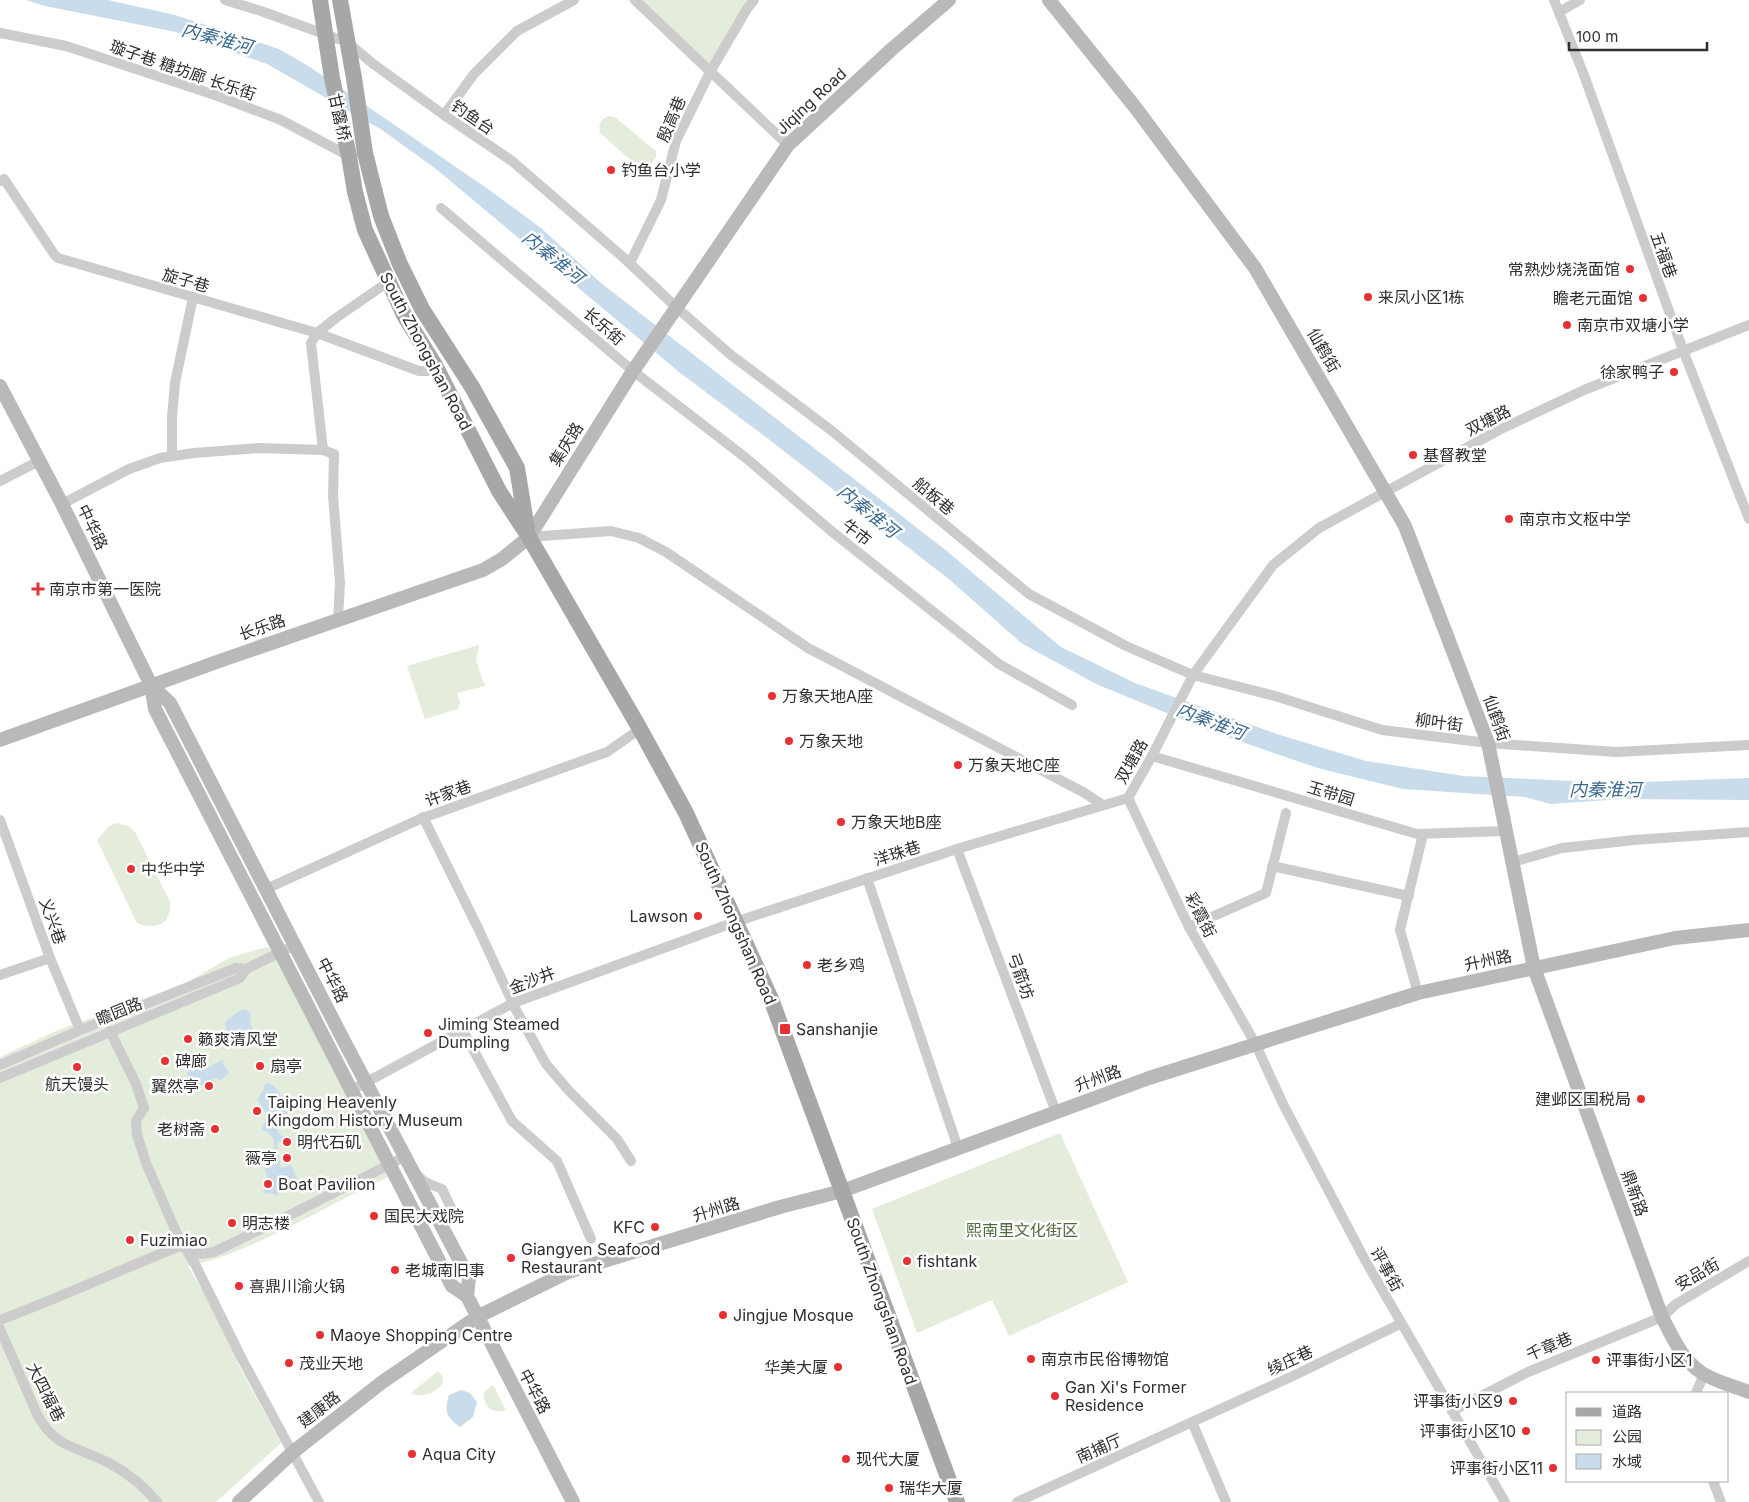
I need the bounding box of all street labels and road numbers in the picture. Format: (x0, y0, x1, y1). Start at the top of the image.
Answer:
street label: 璇子巷 糖坊廊 长乐街 (107, 36, 259, 104)
street label: Jiqing Road (772, 63, 850, 139)
street label: 甘露桥 (325, 91, 355, 143)
street label: 殷高巷 (652, 93, 690, 145)
street label: 钓鱼台 (448, 95, 498, 139)
street label: 五福巷 (1646, 229, 1682, 281)
street label: 旋子巷 (160, 264, 212, 296)
street label: South Zhongshan Road (376, 268, 476, 434)
street label: 长乐街 (579, 303, 629, 349)
street label: 仙鹤街 (1303, 324, 1345, 376)
street label: 双塘路 (1462, 400, 1514, 440)
street label: 集庆路 (545, 418, 587, 470)
street label: 船板巷 (909, 473, 959, 519)
street label: 中华路 (73, 501, 113, 553)
street label: 牛市 (838, 514, 876, 550)
street label: 长乐路 (236, 610, 288, 644)
street label: 仙鹤街 (1479, 692, 1515, 744)
street label: 柳叶街 (1414, 709, 1464, 735)
street label: 双塘路 (1111, 735, 1151, 787)
street label: 许家巷 (422, 775, 474, 811)
street label: 玉带园 (1305, 776, 1357, 810)
street label: 洋珠巷 (871, 836, 923, 870)
street label: South Zhongshan Road (691, 838, 781, 1008)
street label: 彩霞街 (1181, 889, 1221, 941)
street label: 义兴巷 (35, 895, 71, 947)
street label: 升州路 (1462, 945, 1514, 975)
street label: 弓箭坊 (1003, 950, 1039, 1002)
street label: 中华路 (313, 954, 353, 1006)
street label: 金沙井 (506, 962, 558, 998)
street label: 瞻园路 (93, 993, 145, 1029)
street label: 升州路 (1072, 1060, 1124, 1096)
street label: 鼎新路 (1617, 1167, 1653, 1219)
street label: 升州路 (690, 1192, 742, 1226)
street label: South Zhongshan Road (842, 1215, 922, 1387)
street label: 评事街 (1367, 1243, 1407, 1295)
street label: 安品街 (1671, 1253, 1723, 1295)
street label: 千章巷 (1523, 1327, 1575, 1365)
street label: 绫庄巷 (1264, 1341, 1316, 1379)
street label: 大四福巷 (23, 1359, 69, 1425)
street label: 中华路 (515, 1365, 555, 1417)
street label: 建康路 (294, 1386, 344, 1432)
street label: 南捕厅 (1073, 1429, 1125, 1467)

